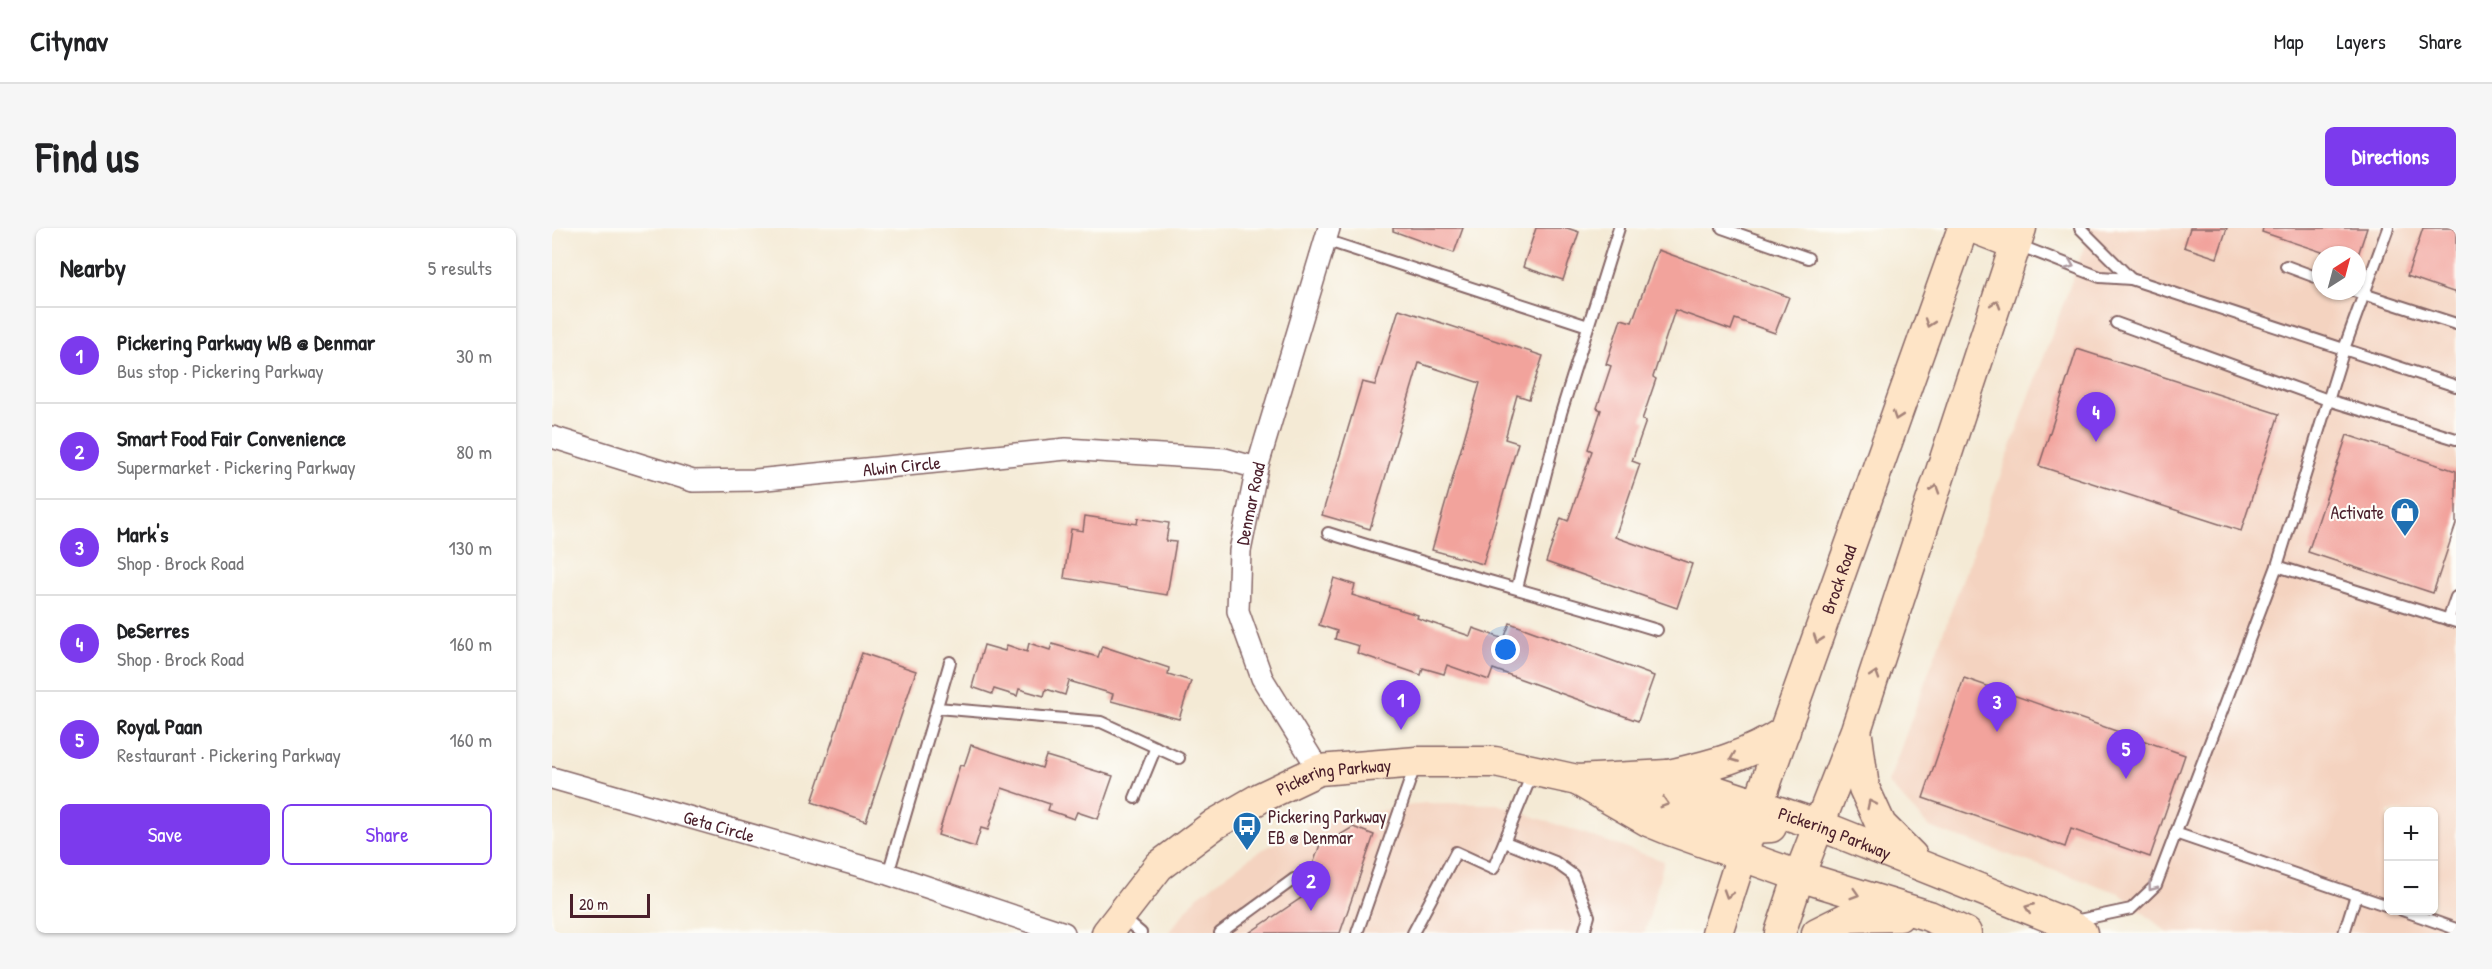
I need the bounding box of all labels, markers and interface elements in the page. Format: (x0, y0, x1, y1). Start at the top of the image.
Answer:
text: Citynav (30, 22, 108, 60)
text: Map (2274, 27, 2303, 56)
text: Layers (2336, 27, 2386, 56)
text: Share (2419, 27, 2462, 56)
button: Directions (2325, 127, 2456, 186)
text: Find us (36, 128, 139, 185)
north arrow (2312, 246, 2366, 300)
text: Nearby (60, 250, 126, 285)
text: 5 results (428, 254, 492, 281)
one-way arrow (2063, 258, 2074, 270)
one-way arrow (1988, 299, 2001, 310)
one-way arrow (1924, 317, 1937, 328)
text: Pickering Parkway WB @ Denmar (117, 327, 375, 357)
text: 1 (76, 342, 83, 369)
text: 30 m (456, 342, 492, 369)
text: Bus stop · Pickering Parkway (117, 357, 324, 384)
pin: 4 (2076, 392, 2116, 442)
one-way arrow (1891, 410, 1904, 421)
text: Smart Food Fair Convenience (117, 423, 346, 453)
text: 2 (75, 438, 84, 465)
text: 80 m (456, 438, 492, 465)
street label: Alwin Circle (861, 449, 942, 482)
text: Supermarket · Pickering Parkway (117, 453, 356, 480)
street label: Denmar Road (1229, 459, 1271, 547)
one-way arrow (1928, 484, 1940, 495)
shop icon: Activate (2389, 496, 2421, 538)
place label: Activate (2330, 500, 2384, 525)
text: Mark's (117, 519, 168, 549)
text: 3 (75, 534, 84, 561)
text: 130 m (449, 534, 492, 561)
street label: Brock Road (1814, 541, 1862, 617)
text: Shop · Brock Road (117, 549, 244, 576)
text: DeSerres (117, 615, 189, 645)
text: 4 (76, 630, 83, 657)
text: 160 m (450, 630, 492, 657)
one-way arrow (1812, 633, 1825, 644)
your location (1491, 635, 1520, 664)
text: Shop · Brock Road (117, 645, 244, 672)
one-way arrow (1867, 670, 1880, 681)
pin: 1 (1382, 680, 1420, 730)
pin: 3 (1978, 682, 2016, 732)
text: Royal Paan (117, 711, 202, 741)
text: 5 (75, 726, 84, 753)
text: 160 m (450, 726, 492, 753)
pin: 5 (2106, 730, 2146, 779)
text: Restaurant · Pickering Parkway (117, 741, 341, 768)
one-way arrow (1729, 751, 1740, 763)
street label: Pickering Parkway (1272, 752, 1392, 801)
one-way arrow (1659, 796, 1670, 808)
one-way arrow (1867, 799, 1879, 810)
street label: Pickering Parkway (1775, 800, 1895, 865)
button: Save (60, 804, 270, 865)
button: Share (282, 804, 492, 865)
street label: Geta Circle (681, 804, 758, 848)
place label: Pickering Parkway EB @ Denmar (1268, 804, 1387, 850)
map controls (2384, 807, 2438, 915)
button: + (2384, 807, 2438, 861)
bus stop icon: Pickering Parkway EB @ Denmar (1231, 810, 1263, 852)
button: − (2384, 861, 2438, 915)
pin: 2 (1292, 862, 1330, 911)
one-way arrow (2148, 880, 2159, 891)
one-way arrow (1849, 887, 1860, 899)
one-way arrow (1723, 888, 1736, 899)
scale bar (570, 891, 650, 918)
text: 20 m (579, 893, 608, 915)
one-way arrow (2024, 903, 2035, 915)

